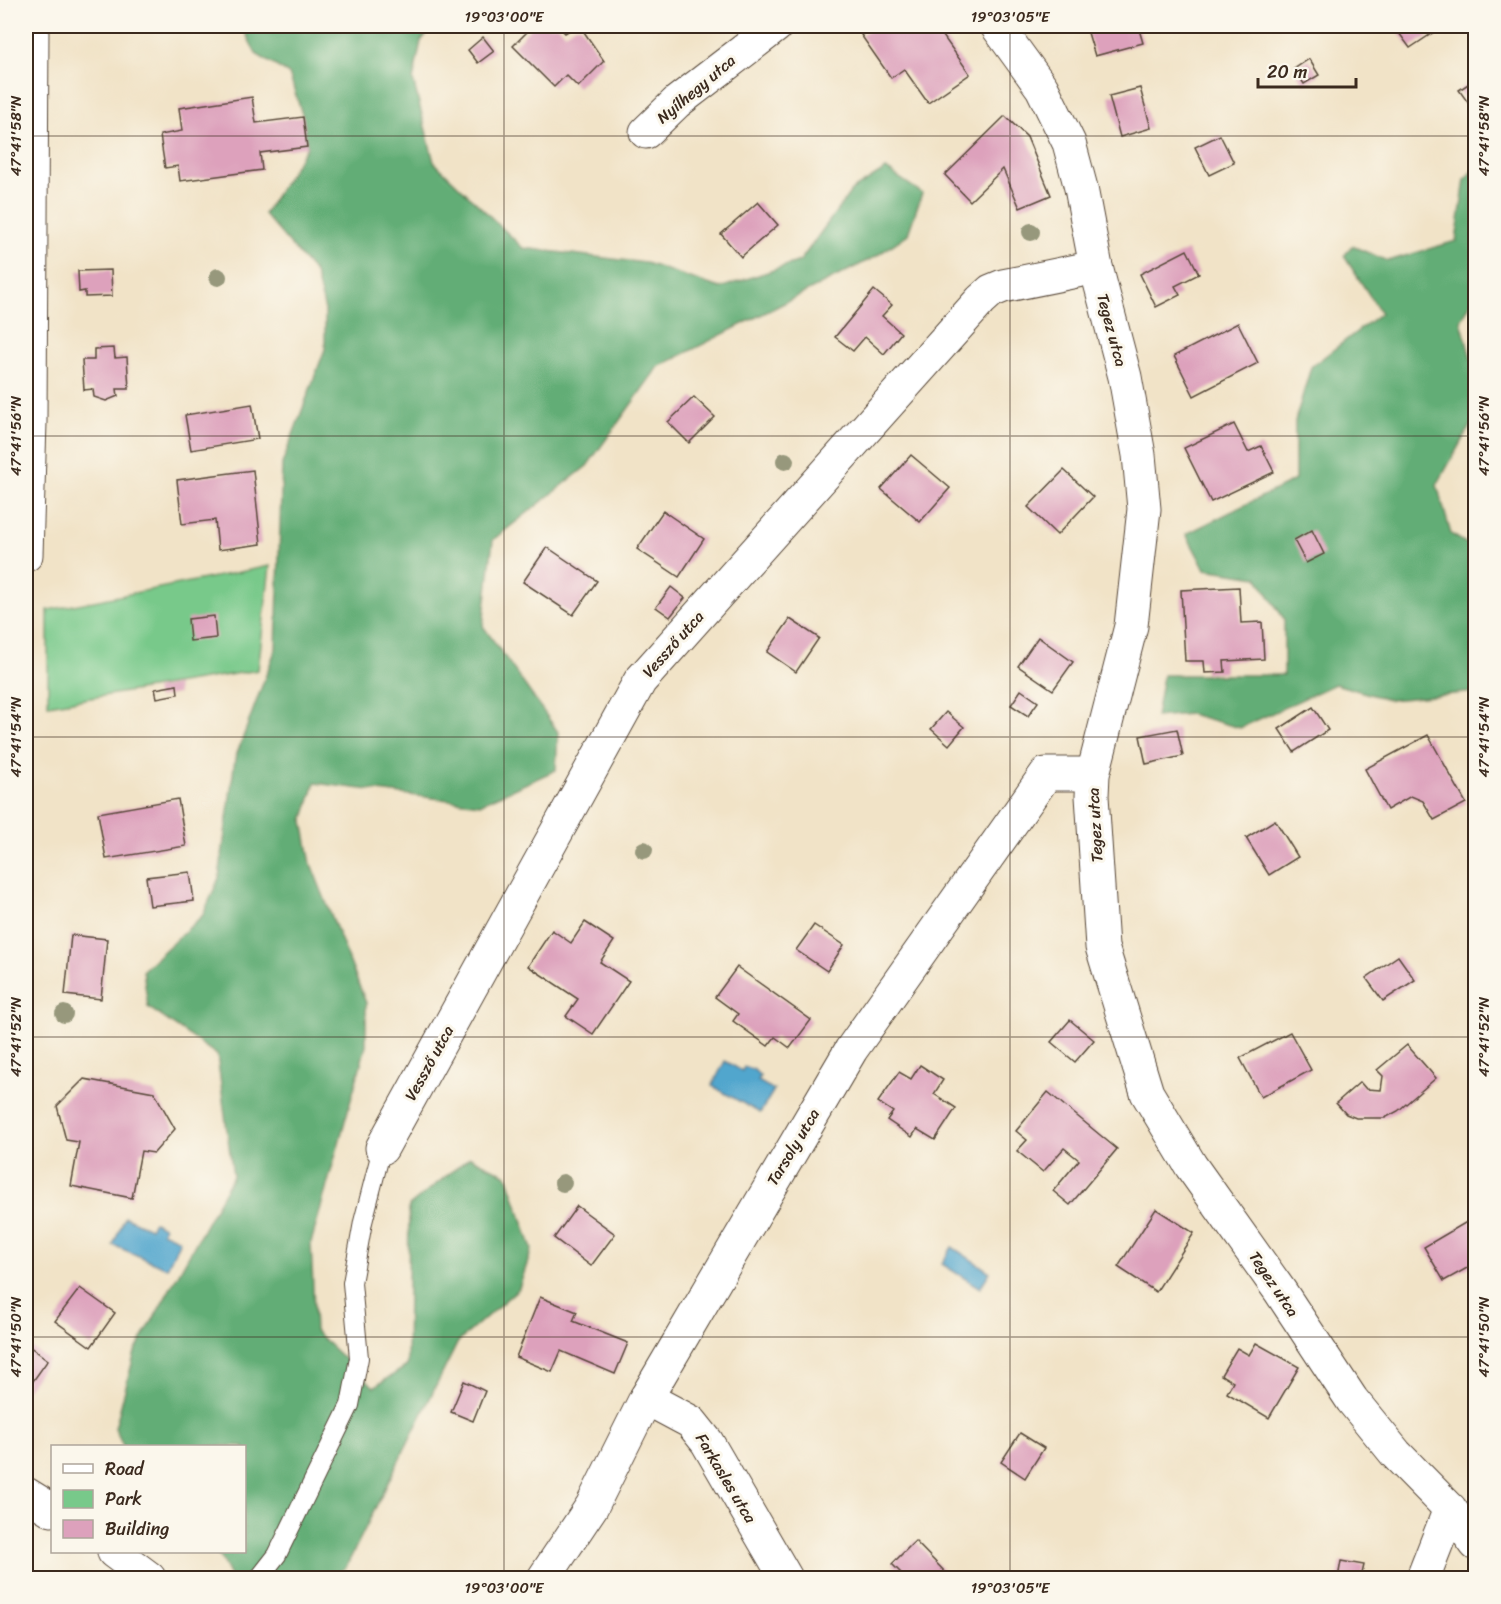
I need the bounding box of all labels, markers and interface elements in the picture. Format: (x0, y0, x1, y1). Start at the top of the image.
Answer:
text: 19°03'00"E (465, 4, 545, 30)
text: 19°03'05"E (971, 4, 1051, 30)
street label: Nyílhegy utca (650, 47, 742, 131)
scale bar (1258, 51, 1356, 89)
text: 20 m (1267, 56, 1307, 88)
text: 47°41'58"N (3, 95, 29, 176)
text: 47°41'58"N (1471, 95, 1497, 176)
street label: Tegez utca (1088, 290, 1136, 370)
text: 47°41'56"N (3, 395, 29, 476)
text: 47°41'56"N (1471, 395, 1497, 476)
street label: Vessző utca (635, 604, 711, 684)
text: 47°41'54"N (3, 696, 29, 777)
text: 47°41'54"N (1471, 696, 1497, 777)
street label: Tegez utca (1079, 787, 1111, 863)
text: 47°41'52"N (3, 996, 29, 1077)
text: 47°41'52"N (1471, 996, 1497, 1077)
street label: Vessző utca (396, 1020, 462, 1106)
street label: Tarsoly utca (758, 1103, 828, 1191)
street label: Tegez utca (1241, 1245, 1307, 1323)
text: 47°41'50"N (3, 1296, 29, 1378)
text: 47°41'50"N (1471, 1296, 1497, 1378)
street label: Farkasles utca (688, 1427, 765, 1530)
legend (51, 1445, 246, 1553)
text: Road (105, 1453, 145, 1485)
text: Park (105, 1483, 142, 1515)
text: Building (105, 1513, 169, 1545)
text: 19°03'00"E (465, 1575, 545, 1601)
text: 19°03'05"E (971, 1575, 1051, 1601)

